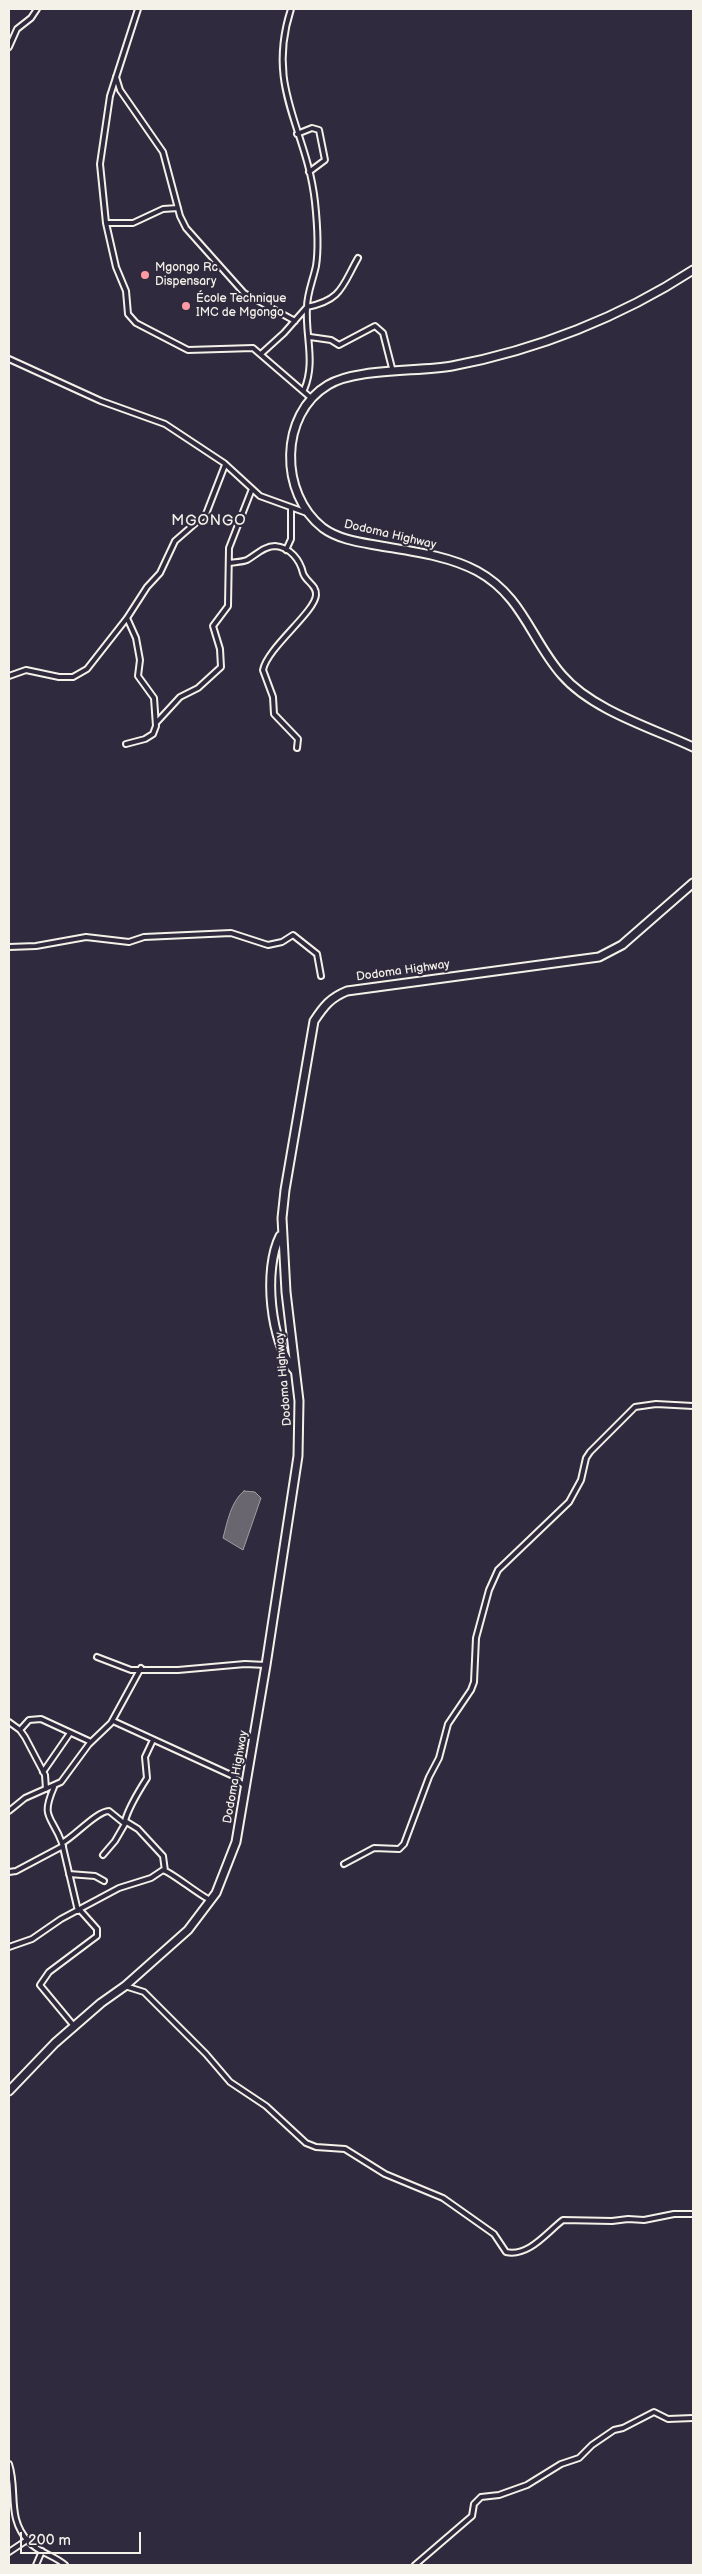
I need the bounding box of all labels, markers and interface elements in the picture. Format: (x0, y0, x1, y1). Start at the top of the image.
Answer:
place label: Mgongo Rc Dispensary (155, 261, 218, 289)
marker: Mgongo Rc Dispensary (139, 269, 151, 281)
place label: École Technique IMC de Mgongo (196, 292, 286, 320)
marker: École Technique IMC de Mgongo (180, 300, 192, 312)
district label: MGONGO (170, 512, 248, 530)
street label: Dodoma Highway (342, 517, 438, 553)
street label: Dodoma Highway (355, 957, 451, 985)
street label: Dodoma Highway (273, 1331, 295, 1427)
street label: Dodoma Highway (221, 1729, 251, 1825)
scale bar (22, 2522, 144, 2554)
text: 200 m (28, 2531, 71, 2550)

